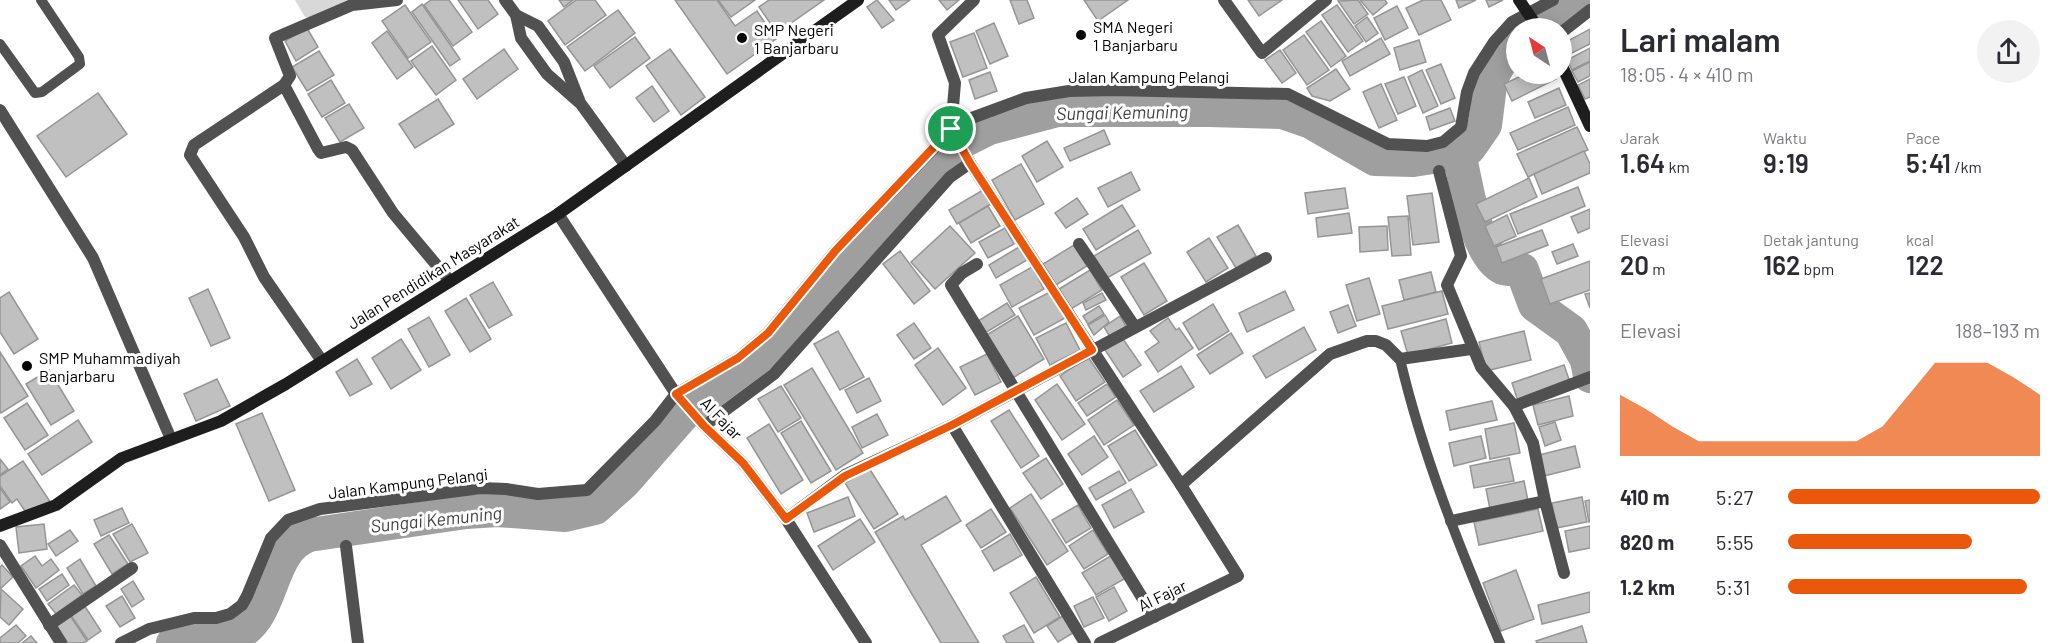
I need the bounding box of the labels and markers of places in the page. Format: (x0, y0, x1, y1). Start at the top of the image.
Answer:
place label: SMA Negeri 1 Banjarbaru (1093, 17, 1178, 54)
place label: SMP Negeri 1 Banjarbaru (754, 20, 839, 57)
marker: SMA Negeri 1 Banjarbaru (1074, 28, 1088, 42)
marker: SMP Negeri 1 Banjarbaru (735, 31, 749, 45)
pin (925, 103, 976, 154)
place label: SMP Muhammadiyah Banjarbaru (39, 348, 181, 385)
marker: SMP Muhammadiyah Banjarbaru (20, 359, 34, 373)

